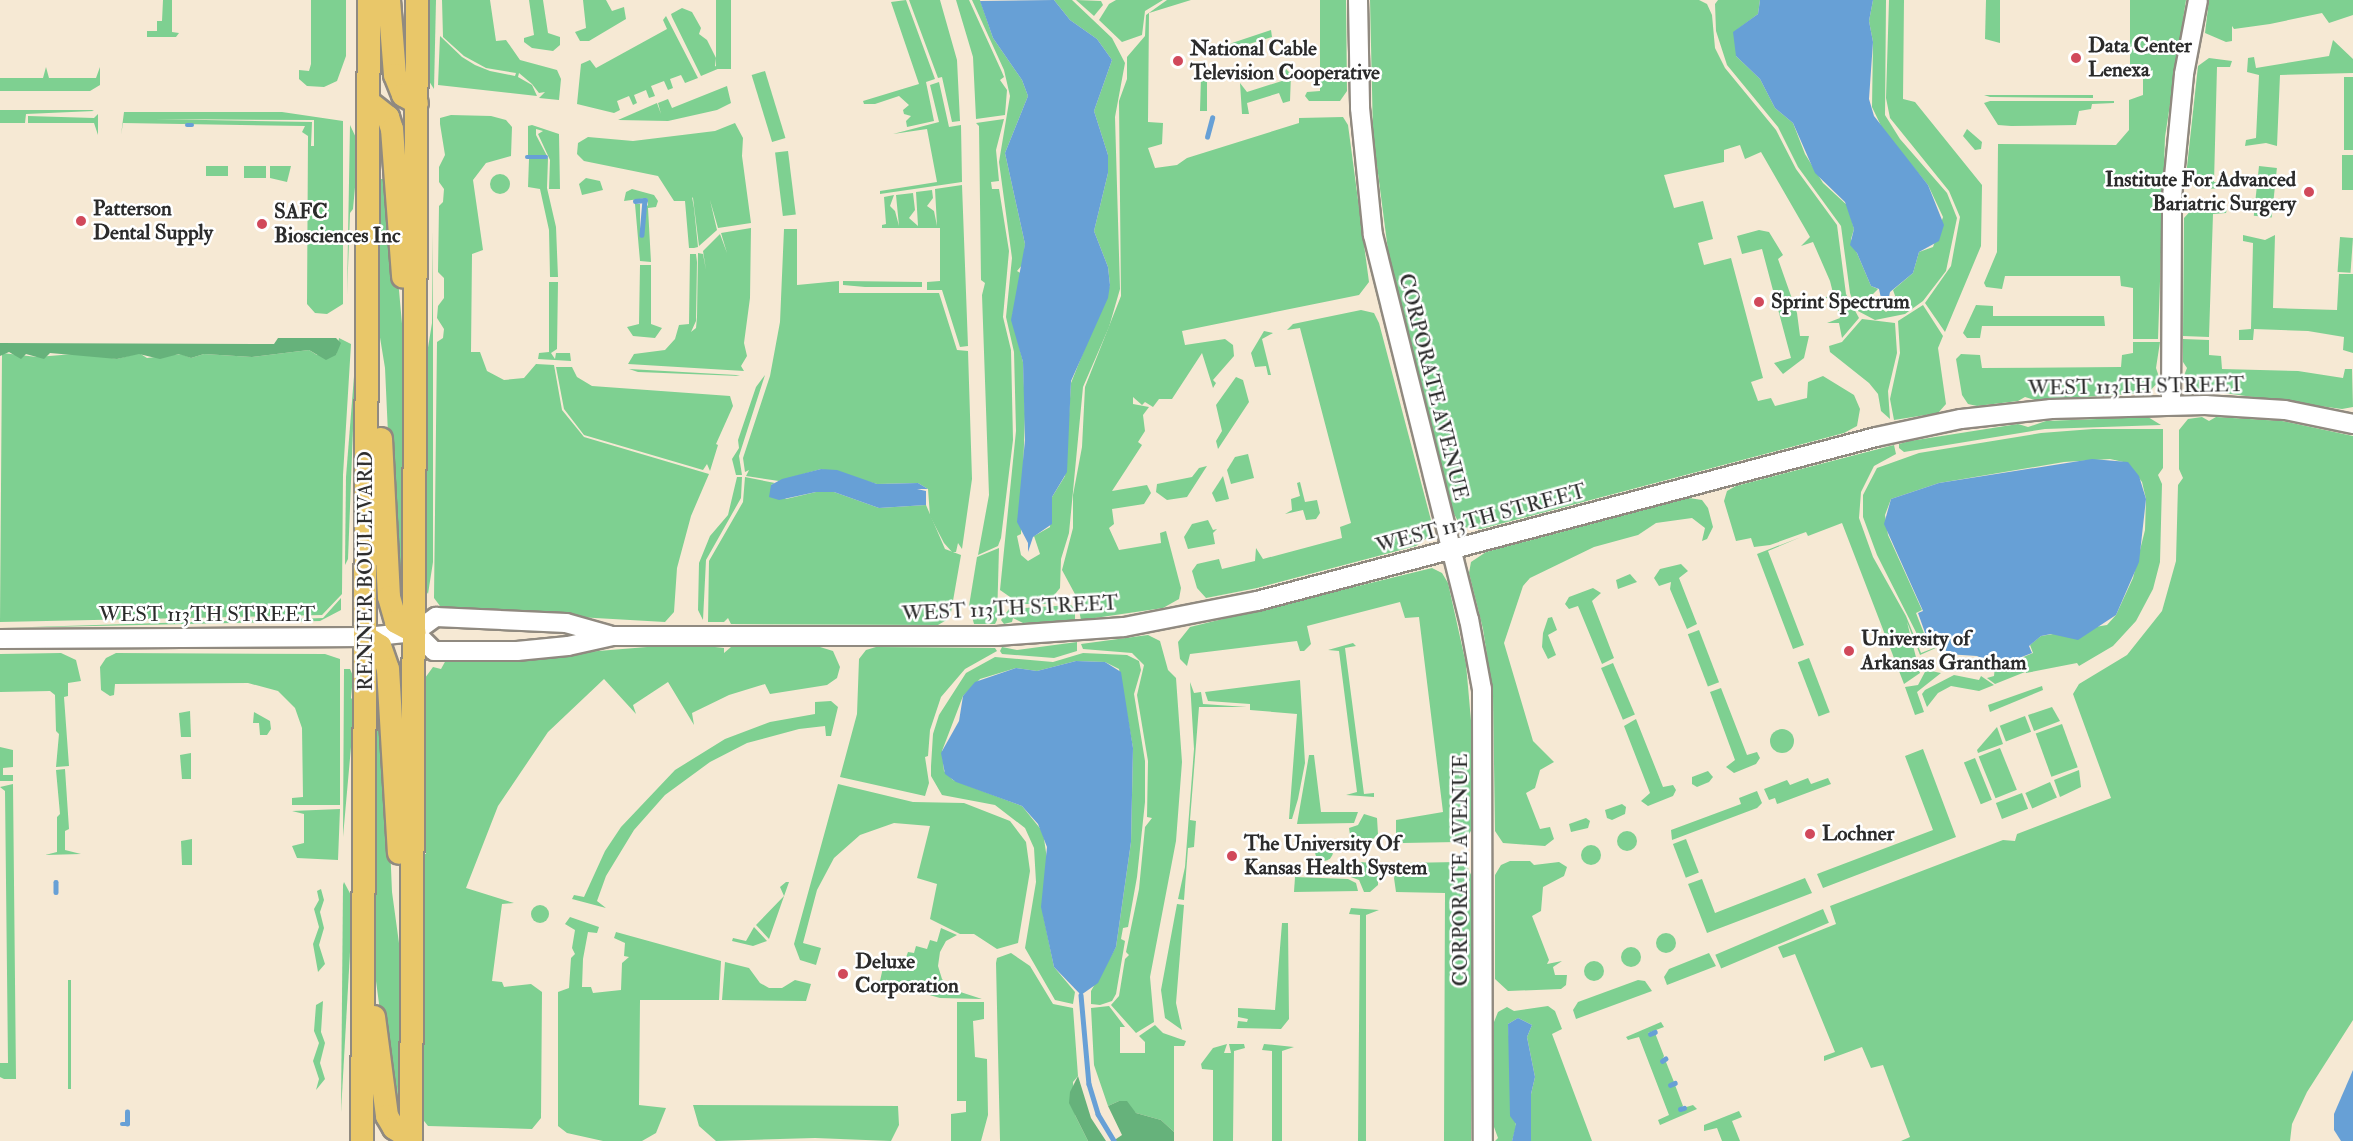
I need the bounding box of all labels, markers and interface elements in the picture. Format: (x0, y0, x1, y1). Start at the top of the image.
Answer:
place label: Data Center Lenexa (2088, 33, 2192, 83)
place label: National Cable Television Cooperative (1190, 36, 1380, 86)
marker: Data Center Lenexa (2069, 51, 2083, 65)
marker: National Cable Television Cooperative (1171, 54, 1185, 68)
place label: Institute For Advanced Bariatric Surgery (2105, 167, 2296, 217)
marker: Institute For Advanced Bariatric Surgery (2300, 183, 2318, 201)
place label: Patterson Dental Supply (93, 196, 213, 246)
place label: SAFC Biosciences Inc (274, 199, 401, 249)
marker: Patterson Dental Supply (74, 214, 88, 228)
marker: SAFC Biosciences Inc (255, 217, 269, 231)
street label: CORPORATE AVENUE (1393, 271, 1473, 503)
place label: Sprint Spectrum (1771, 289, 1910, 315)
marker: Sprint Spectrum (1752, 295, 1766, 309)
street label: WEST 113TH STREET (2027, 373, 2245, 401)
street label: RENNER BOULEVARD (353, 451, 379, 691)
street label: WEST 113TH STREET (1373, 479, 1589, 559)
street label: WEST 113TH STREET (901, 591, 1119, 627)
street label: WEST 113TH STREET (99, 602, 315, 628)
place label: University of Arkansas Grantham (1861, 626, 2026, 676)
marker: University of Arkansas Grantham (1842, 644, 1856, 658)
street label: CORPORATE AVENUE (1448, 754, 1474, 986)
place label: Lochner (1822, 821, 1894, 847)
marker: Lochner (1803, 827, 1817, 841)
place label: The University Of Kansas Health System (1244, 831, 1427, 881)
marker: The University Of Kansas Health System (1225, 849, 1239, 863)
place label: Deluxe Corporation (855, 949, 959, 999)
marker: Deluxe Corporation (836, 967, 850, 981)

